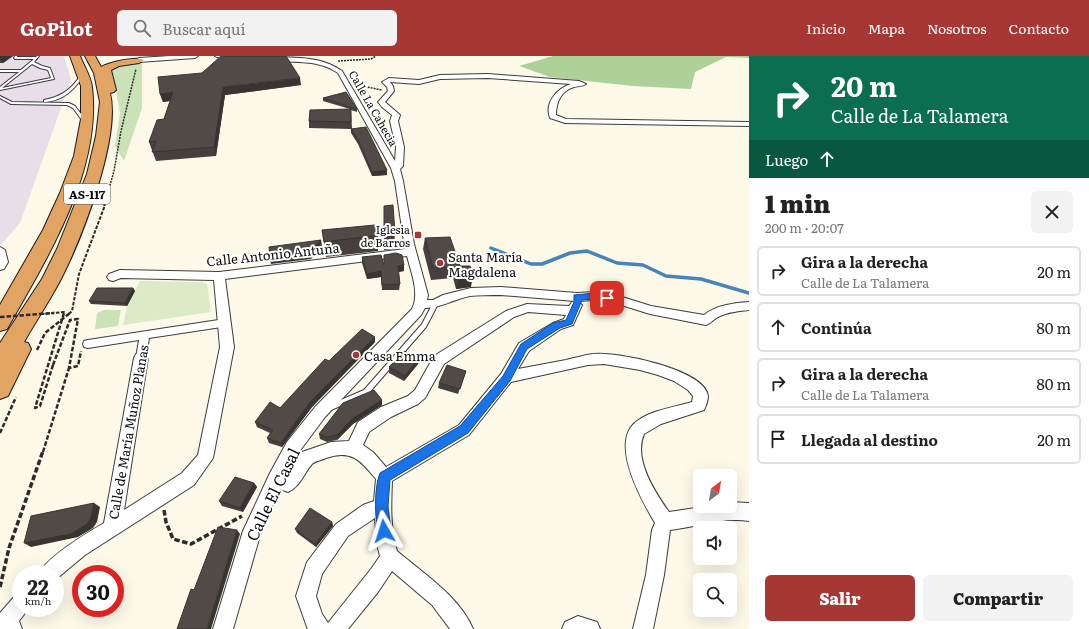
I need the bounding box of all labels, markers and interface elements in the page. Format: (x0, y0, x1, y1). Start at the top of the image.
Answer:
search box (117, 10, 397, 46)
text: GoPilot (20, 14, 93, 42)
icon: search (131, 17, 153, 39)
text: Buscar aquí (163, 17, 246, 40)
text: Inicio (806, 18, 846, 38)
text: Mapa (868, 18, 905, 38)
text: Nosotros (927, 18, 987, 38)
text: Contacto (1009, 18, 1069, 38)
text: 20 m (831, 64, 897, 106)
street label: Calle La Cahecia (346, 67, 402, 149)
icon: right (765, 72, 817, 124)
text: Calle de La Talamera (831, 102, 1008, 129)
text: Luego (765, 148, 808, 171)
icon: ahead (816, 148, 838, 170)
road number: AS-117 (64, 184, 110, 204)
text: 1 min (765, 185, 830, 220)
button: close (1031, 191, 1073, 233)
text: 200 m · 20:07 (765, 218, 844, 237)
place label: Iglesia de Barros (361, 221, 410, 250)
marker: Iglesia de Barros (413, 230, 423, 240)
street label: Calle Antonio Antuña (206, 238, 340, 270)
place label: Santa María Magdalena (448, 247, 523, 281)
text: Gira a la derecha (801, 250, 928, 273)
marker: Santa María Magdalena (435, 258, 445, 268)
icon: right (767, 260, 789, 282)
text: 20 m (1037, 260, 1071, 283)
text: Calle de La Talamera (801, 273, 929, 292)
pin (590, 281, 624, 315)
icon: arrive (596, 287, 618, 309)
icon: ahead (767, 316, 789, 338)
text: Continúa (801, 316, 872, 339)
text: 80 m (1037, 316, 1071, 339)
street label: Calle de María Muñoz Planas (103, 343, 153, 521)
place label: Casa Emma (364, 346, 436, 365)
marker: Casa Emma (351, 350, 361, 360)
text: Gira a la derecha (801, 362, 928, 385)
icon: right (767, 372, 789, 394)
text: 80 m (1037, 372, 1071, 395)
text: Calle de La Talamera (801, 385, 929, 404)
icon: arrive (767, 428, 789, 450)
text: Llegada al destino (801, 428, 938, 451)
text: 20 m (1037, 428, 1071, 451)
street label: Calle El Casal (239, 443, 305, 545)
north arrow (693, 469, 737, 513)
map controls (693, 469, 737, 617)
position arrow (363, 510, 405, 552)
button: sound (693, 521, 737, 565)
speed limit sign: 30 (72, 565, 124, 617)
text: 22 (27, 571, 49, 601)
button: search (693, 573, 737, 617)
button: Salir (765, 575, 915, 621)
button: Compartir (923, 575, 1073, 621)
text: km/h (25, 593, 51, 608)

